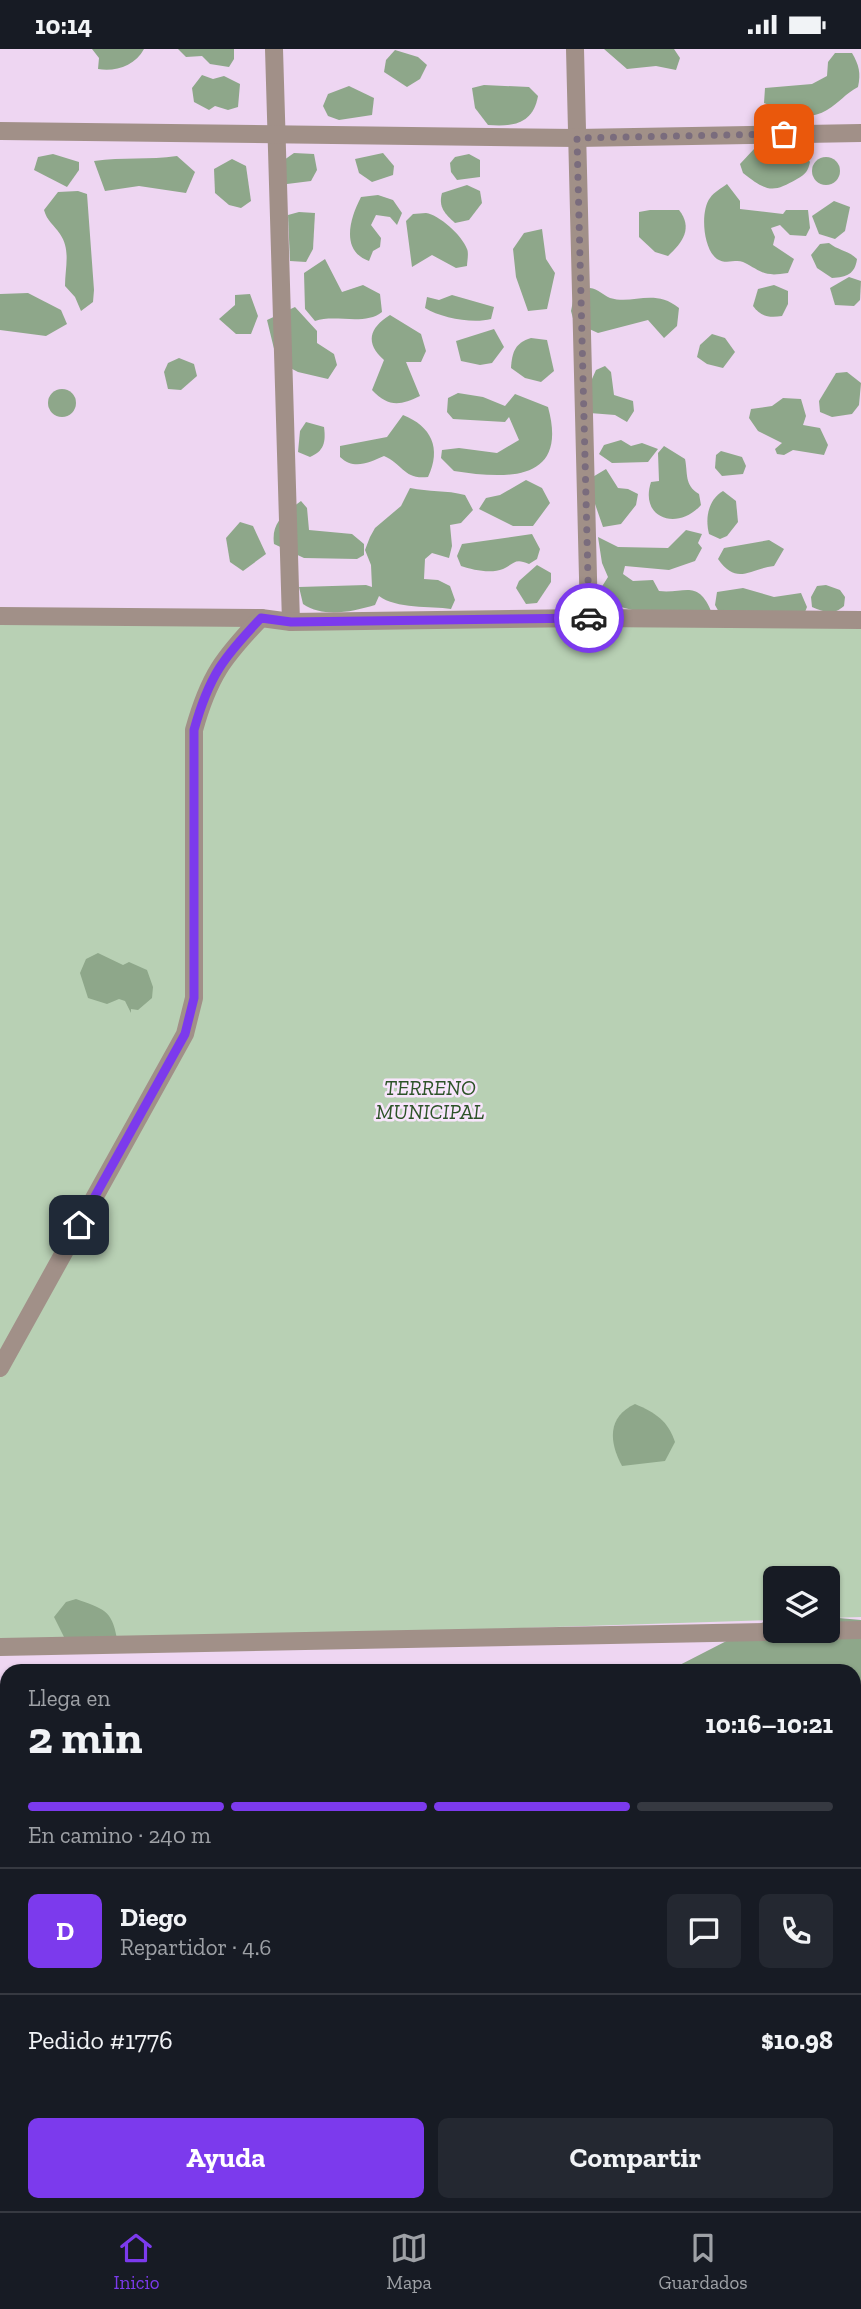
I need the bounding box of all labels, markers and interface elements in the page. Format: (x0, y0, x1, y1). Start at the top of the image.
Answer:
text: 10:14 (35, 9, 92, 41)
pin (754, 104, 814, 164)
icon: bag (765, 115, 803, 153)
courier (554, 583, 624, 653)
icon: car (570, 599, 608, 637)
park label: TERRENO MUNICIPAL (376, 1075, 484, 1124)
pin (49, 1195, 109, 1255)
icon: home (60, 1206, 98, 1244)
map controls (763, 1566, 840, 1643)
button: layers (763, 1566, 840, 1643)
text: Llega en (28, 1684, 110, 1712)
text: 10:16–10:21 (705, 1708, 833, 1740)
text: 2 min (28, 1710, 143, 1765)
text: En camino · 240 m (28, 1821, 211, 1849)
button: chat (667, 1894, 741, 1968)
button: phone (759, 1894, 833, 1968)
text: Diego (120, 1901, 187, 1933)
text: D (56, 1915, 74, 1947)
text: Repartidor · 4.6 (120, 1933, 271, 1961)
text: Pedido #1776 (28, 2024, 173, 2056)
text: $10.98 (761, 2024, 833, 2056)
button: Ayuda (28, 2118, 424, 2198)
button: Compartir (438, 2118, 833, 2198)
tab: Inicio (113, 2229, 160, 2294)
tab: Mapa (386, 2229, 432, 2294)
tab: Guardados (659, 2229, 748, 2294)

